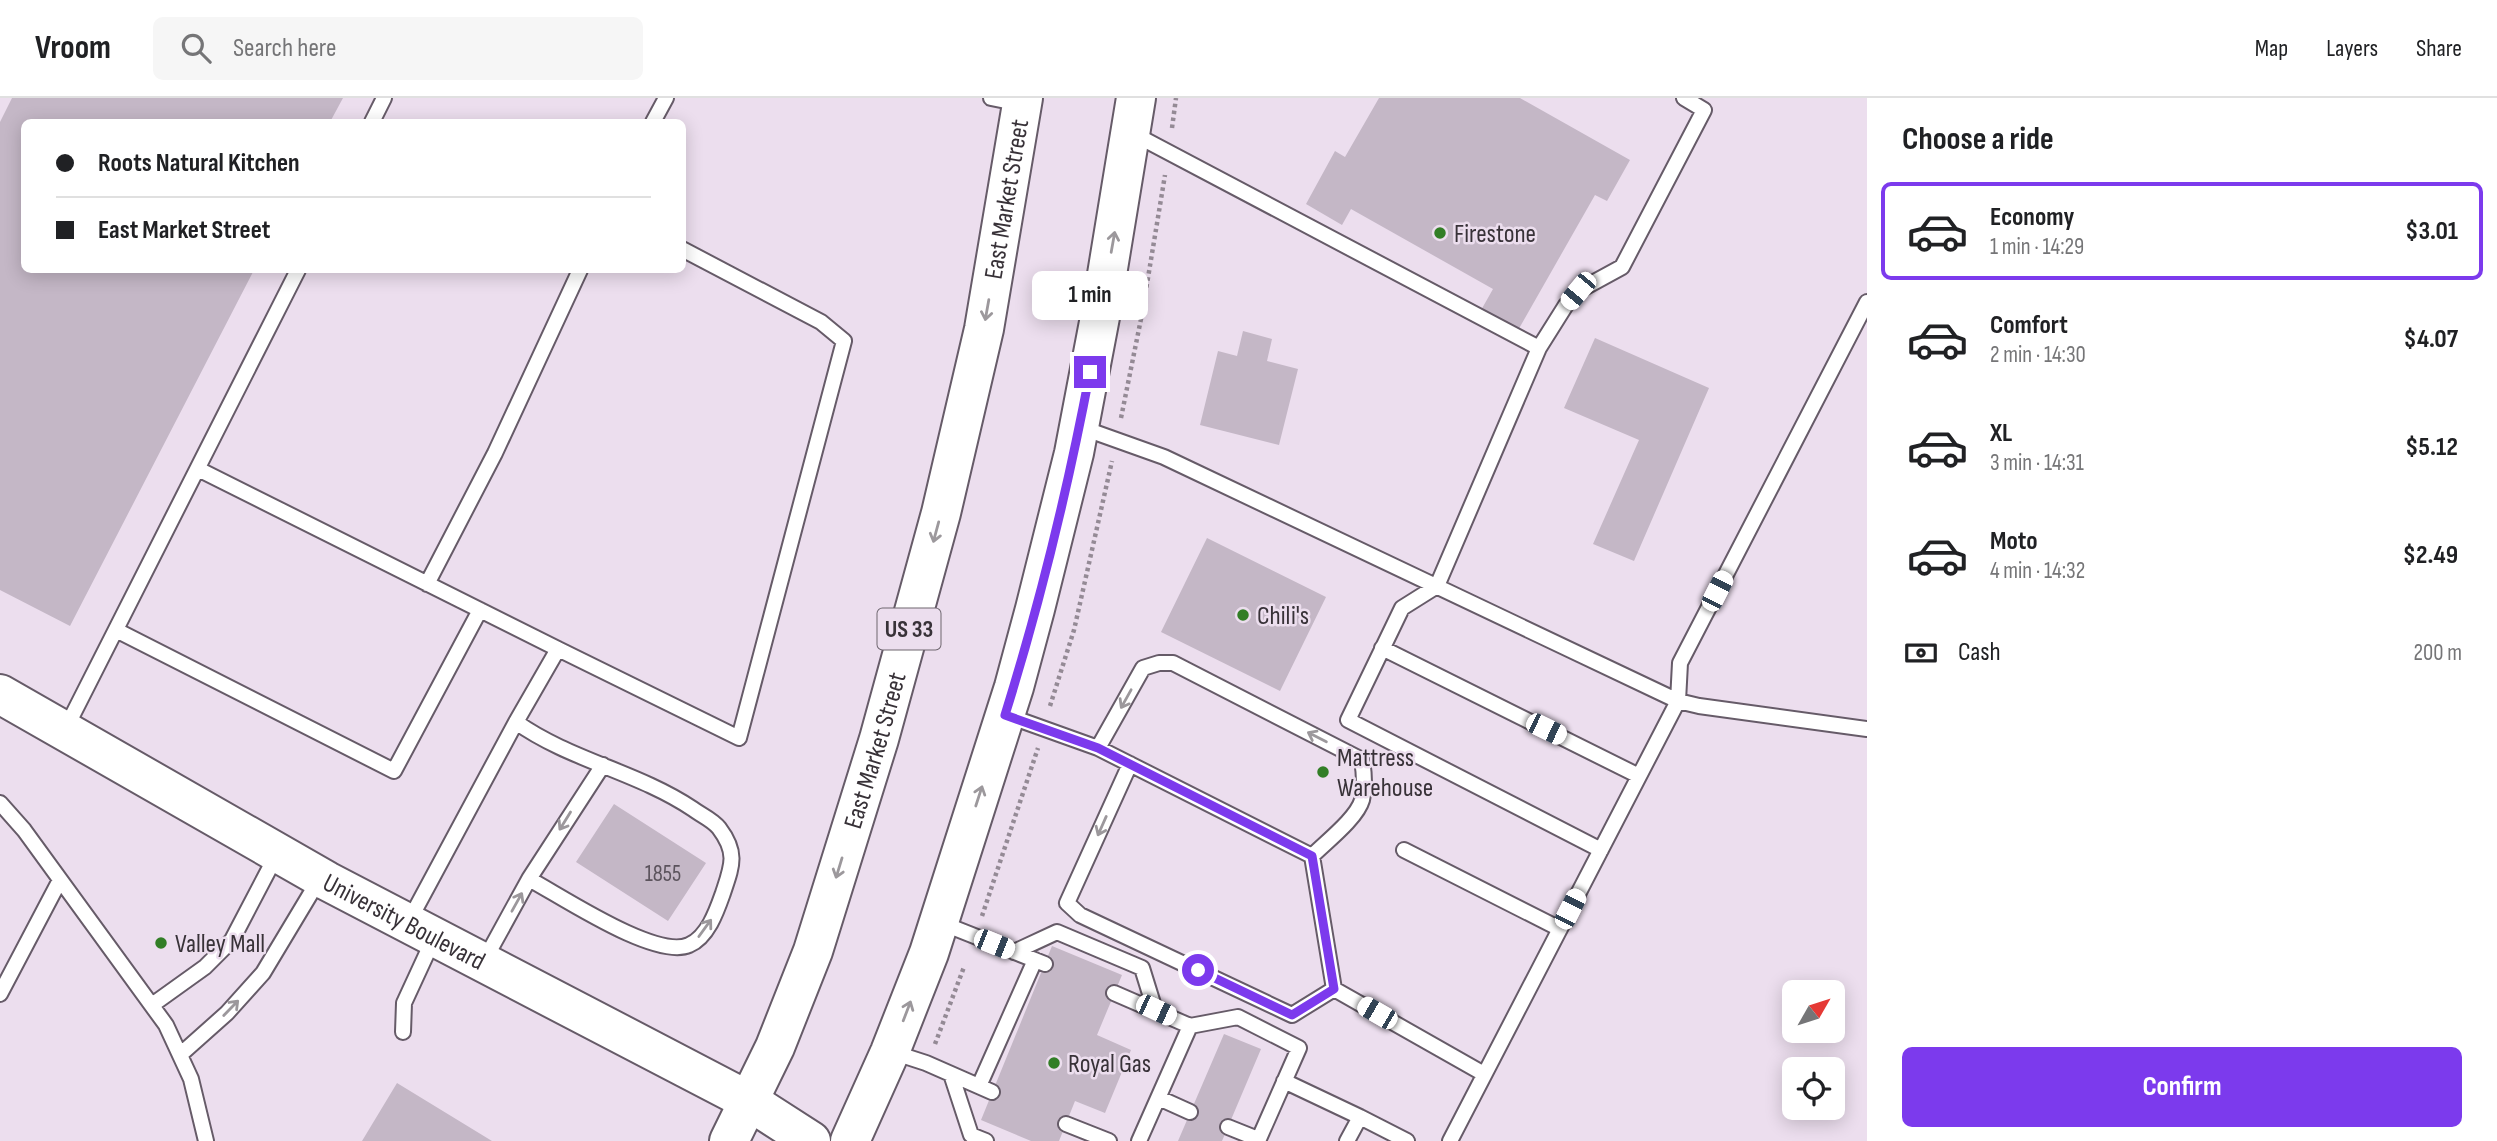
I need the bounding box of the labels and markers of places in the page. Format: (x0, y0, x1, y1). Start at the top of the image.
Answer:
place label: Firestone (1454, 219, 1536, 250)
marker: Firestone (1432, 225, 1448, 241)
place label: Chili's (1257, 601, 1309, 632)
marker: Chili's (1235, 607, 1251, 623)
place label: Mattress Warehouse (1337, 743, 1433, 804)
marker: Mattress Warehouse (1315, 764, 1331, 780)
place label: Valley Mall (175, 929, 265, 960)
marker: Valley Mall (153, 935, 169, 951)
place label: Royal Gas (1068, 1049, 1151, 1080)
marker: Royal Gas (1046, 1055, 1062, 1071)

